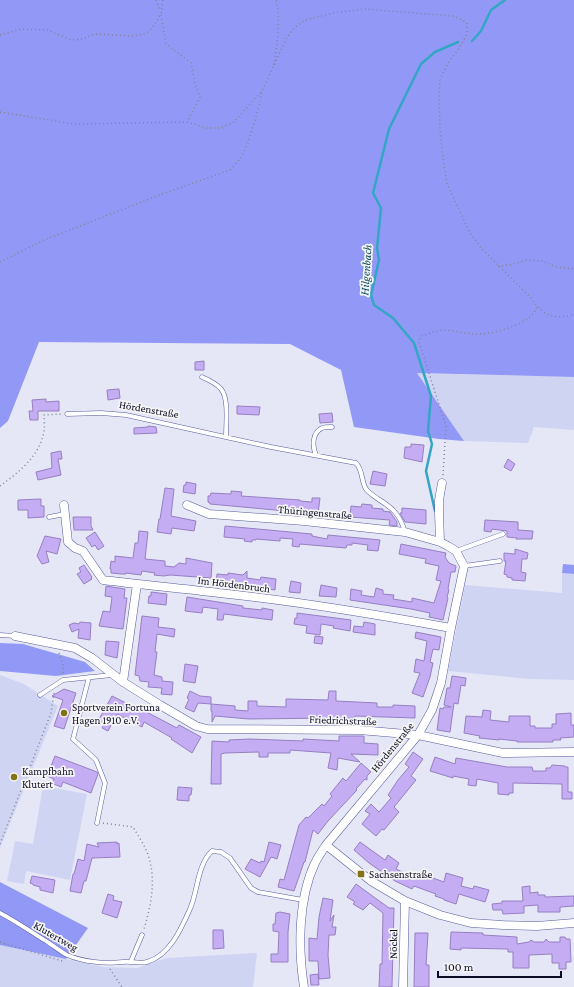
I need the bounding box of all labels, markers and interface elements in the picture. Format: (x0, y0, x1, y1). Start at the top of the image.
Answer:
water label: Hilgenbach (357, 244, 375, 296)
street label: Hördenstraße (118, 398, 180, 420)
street label: Thüringenstraße (277, 503, 353, 522)
street label: Im Hördenbruch (197, 574, 271, 594)
place label: Sportverein Fortuna Hagen 1910 e.V. (72, 701, 160, 727)
marker: Sportverein Fortuna Hagen 1910 e.V. (59, 708, 69, 718)
street label: Friedrichstraße (309, 713, 377, 727)
street label: Hördenstraße (368, 720, 416, 774)
place label: Kampfbahn Klutert (22, 765, 74, 790)
marker: Kampfbahn Klutert (9, 772, 19, 782)
place label: Sachsenstraße (369, 868, 433, 880)
marker: Sachsenstraße (356, 869, 366, 879)
street label: Klutertweg (31, 919, 81, 955)
street label: Nöckel (387, 929, 399, 959)
scale bar (438, 953, 561, 979)
text: 100 m (444, 960, 474, 974)

